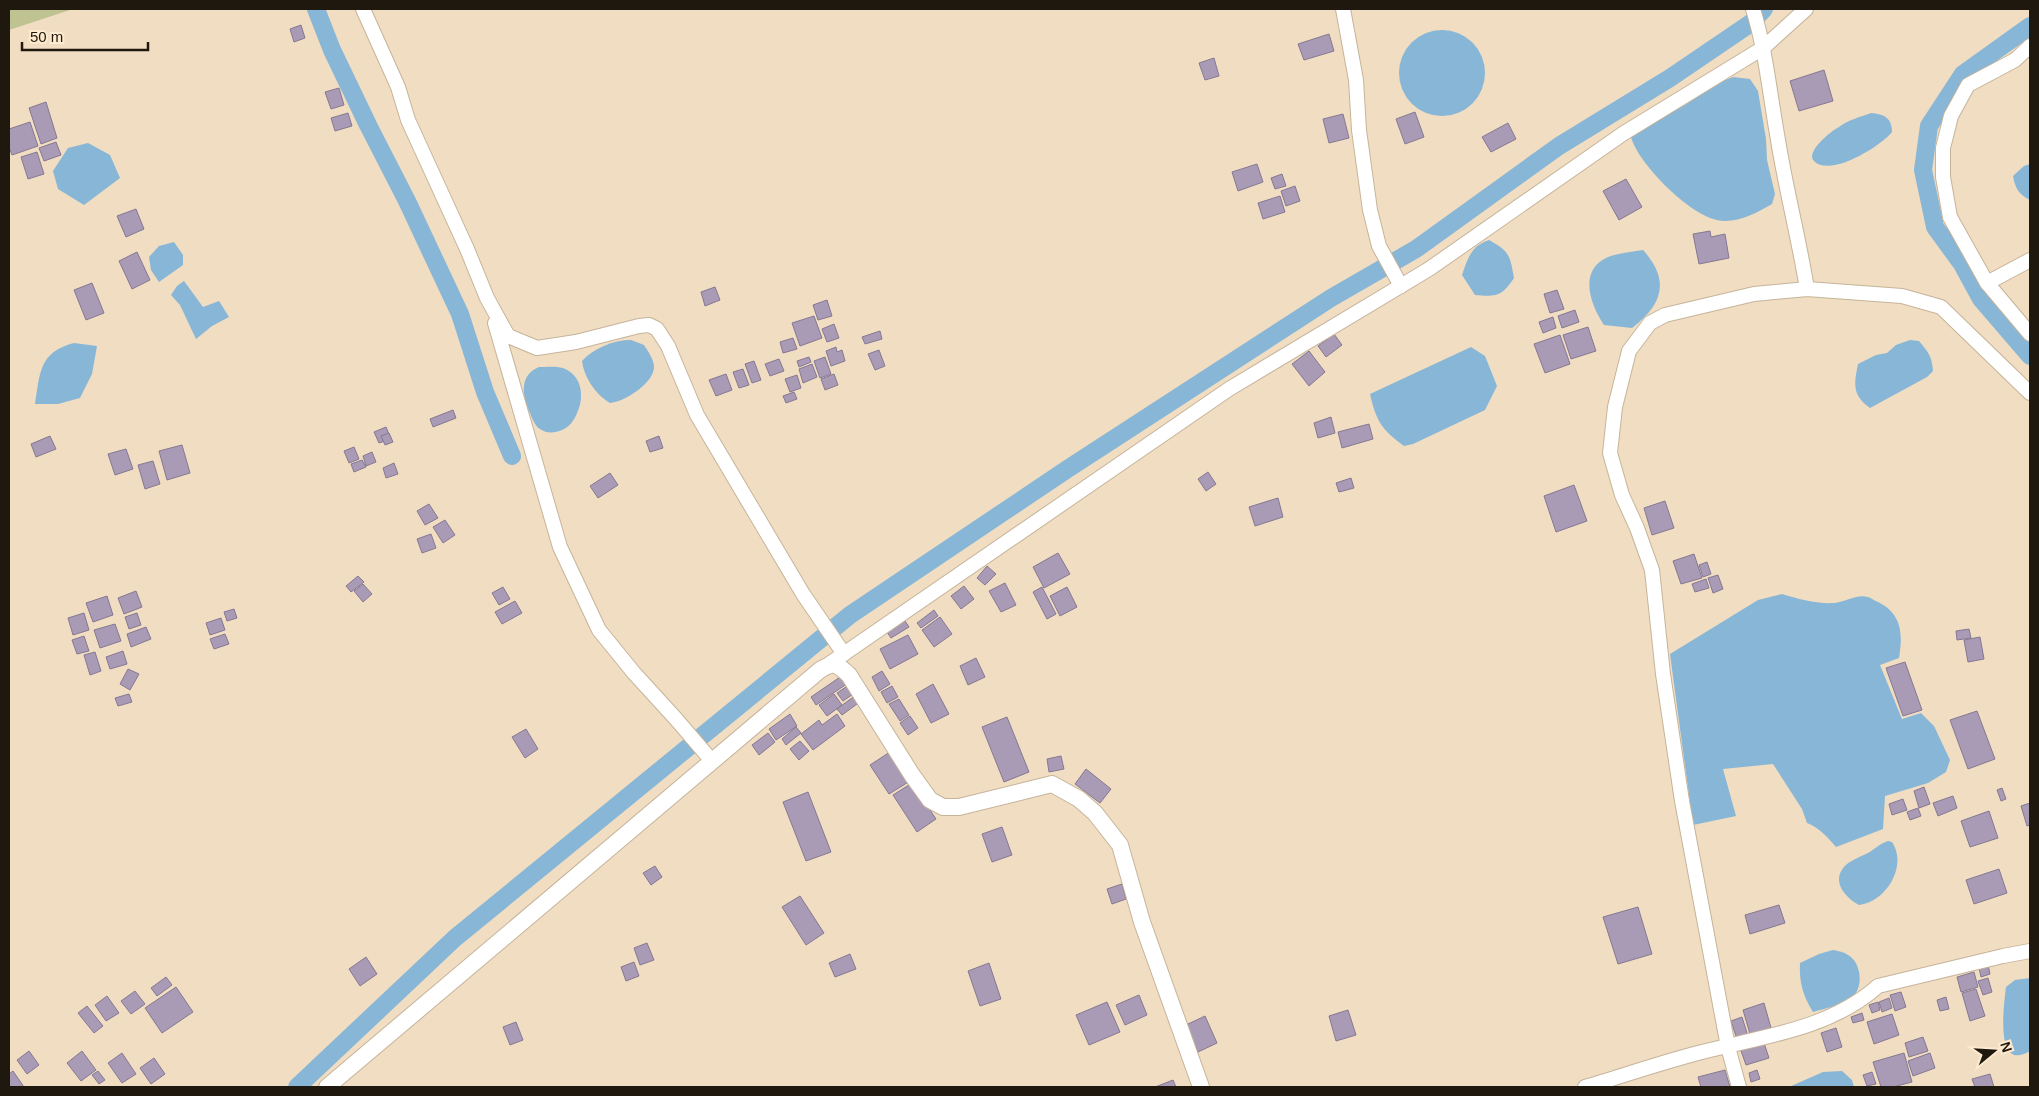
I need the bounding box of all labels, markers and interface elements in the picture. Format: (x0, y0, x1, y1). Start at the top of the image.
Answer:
scale bar (22, 20, 149, 52)
text: 50 m (30, 28, 63, 45)
north arrow (1969, 1026, 2019, 1076)
text: N (1997, 1040, 2016, 1054)

